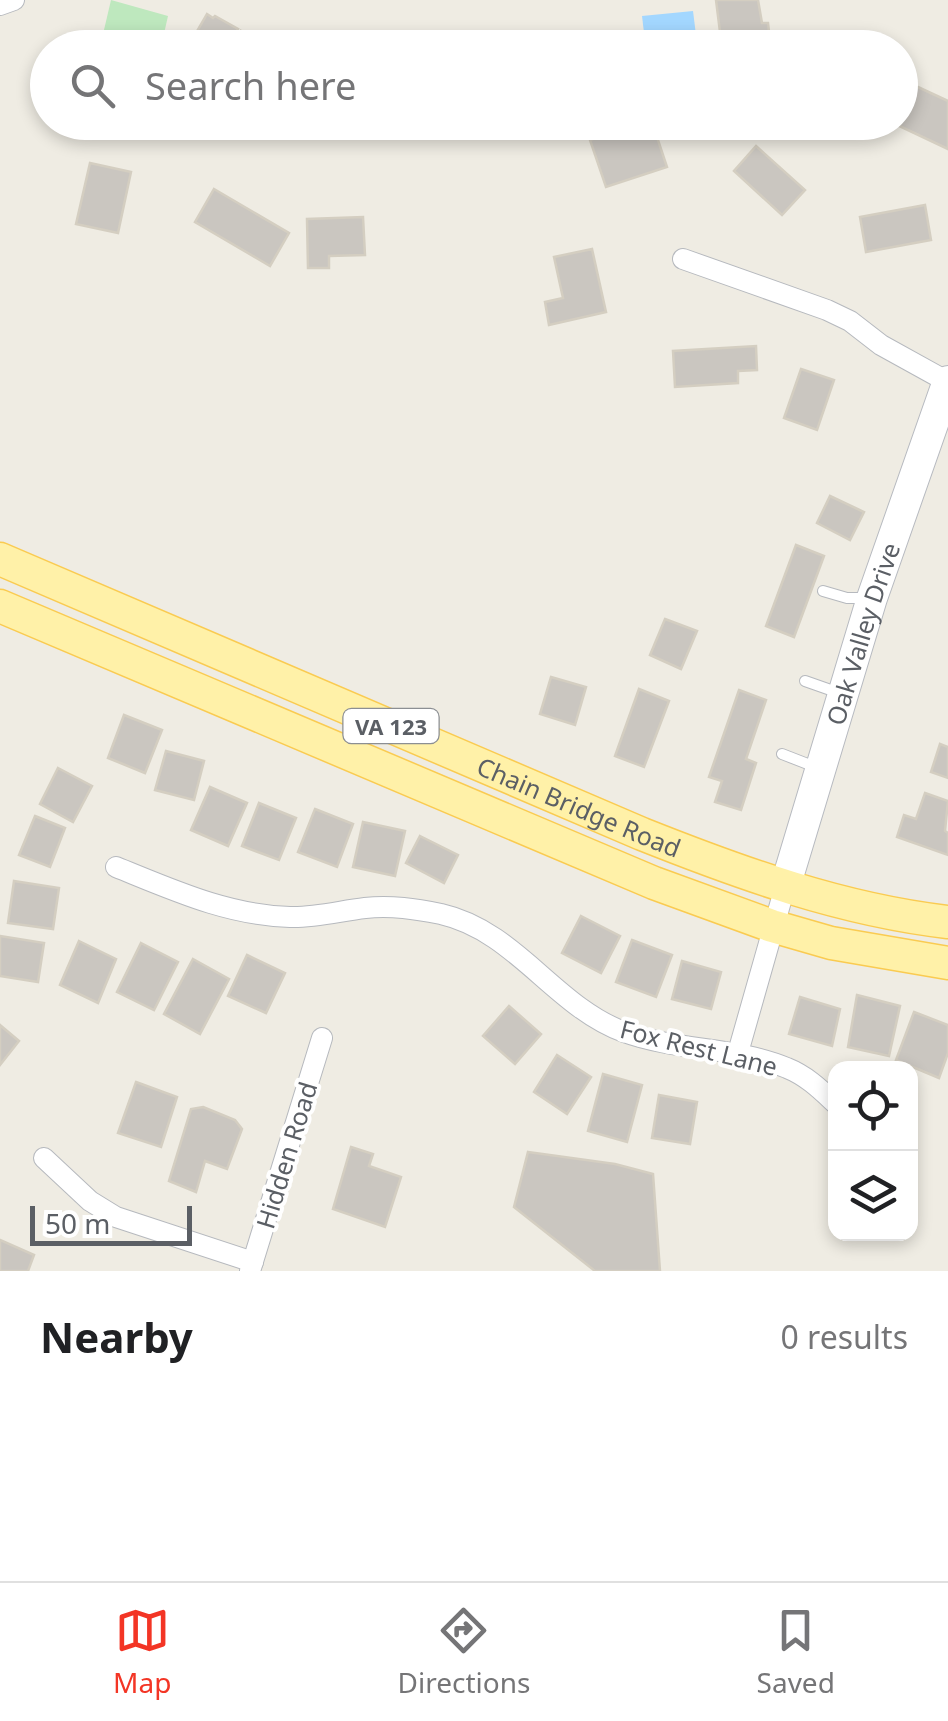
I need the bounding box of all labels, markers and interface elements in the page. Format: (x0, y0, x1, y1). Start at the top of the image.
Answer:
search box (30, 30, 918, 140)
icon: search (65, 58, 120, 113)
text: Search here (145, 59, 356, 111)
street label: Oak Valley Drive (818, 538, 907, 729)
road number: VA 123 (344, 709, 438, 743)
street label: Chain Bridge Road (472, 748, 686, 865)
street label: Fox Rest Lane (617, 1011, 781, 1083)
map controls (828, 1061, 918, 1241)
button: locate (828, 1061, 918, 1151)
street label: Hidden Road (248, 1077, 324, 1233)
button: layers (828, 1151, 918, 1241)
scale bar (30, 1201, 192, 1246)
text: 50 m (45, 1204, 111, 1242)
text: Nearby (40, 1308, 193, 1365)
text: 0 results (781, 1315, 908, 1358)
tab: Map (113, 1603, 171, 1701)
tab: Directions (398, 1603, 530, 1701)
tab: Saved (757, 1603, 835, 1701)

